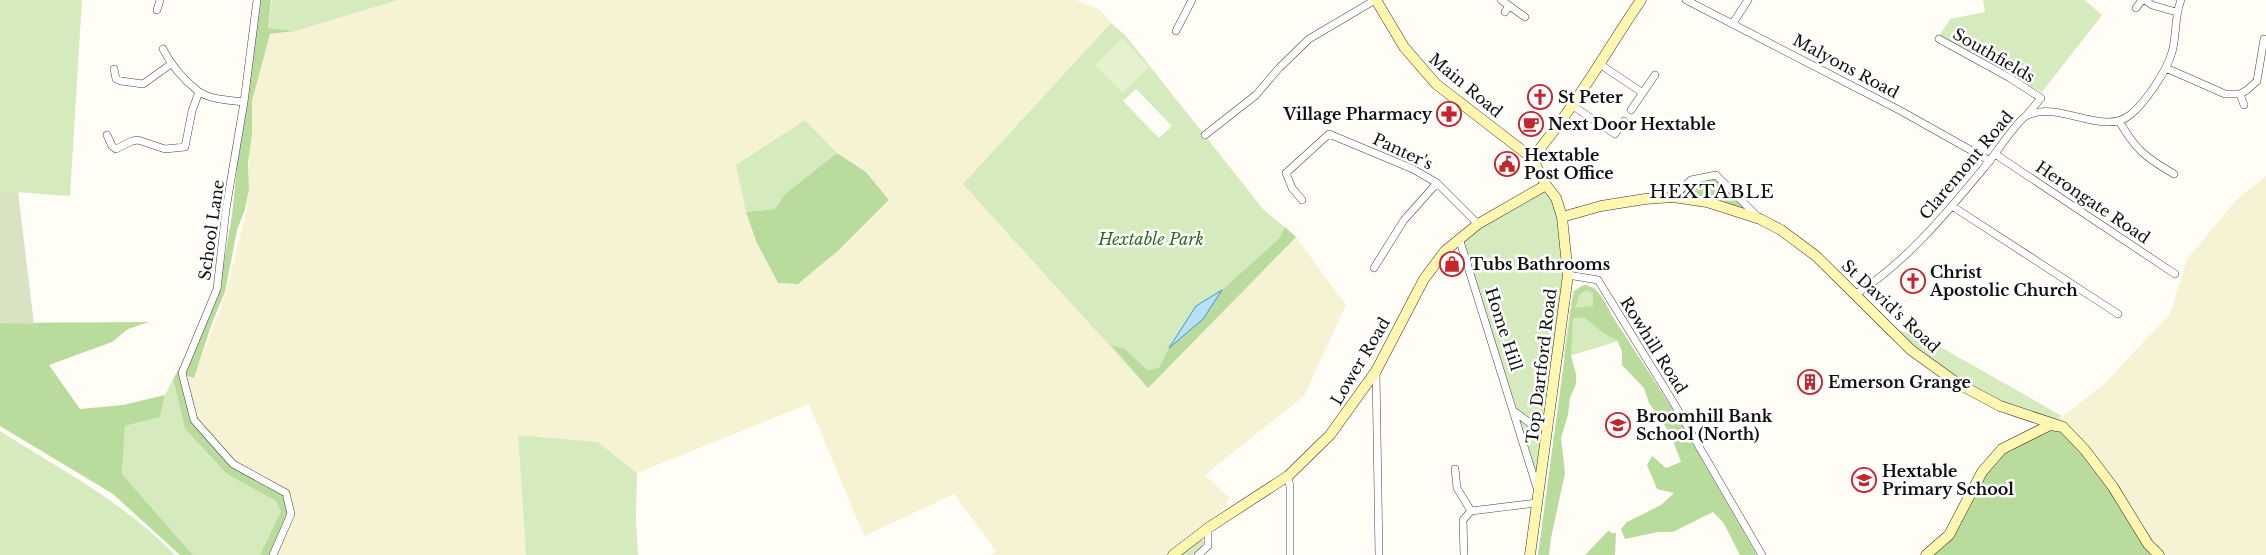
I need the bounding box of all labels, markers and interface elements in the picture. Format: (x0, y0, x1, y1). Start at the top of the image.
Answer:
street label: Southfields (1949, 23, 2039, 87)
street label: Malyons Road (1790, 30, 1903, 102)
street label: Main Road (1425, 48, 1507, 122)
church icon: St Peter (1527, 84, 1553, 110)
place label: St Peter (1558, 87, 1623, 107)
pharmacy icon: Village Pharmacy (1436, 101, 1462, 127)
place label: Village Pharmacy (1282, 104, 1433, 124)
street label: Claremont Road (1915, 107, 2017, 223)
cafe icon: Next Door Hextable (1518, 111, 1544, 137)
place label: Next Door Hextable (1548, 114, 1716, 134)
street label: Panter's (1370, 128, 1436, 174)
place label: Hextable Post Office (1524, 145, 1614, 183)
public building icon: Hextable Post Office (1494, 151, 1520, 177)
street label: Herongate Road (2032, 156, 2154, 248)
street label: School Lane (194, 178, 228, 282)
district label: HEXTABLE (1649, 180, 1775, 203)
park label: Hextable Park (1097, 229, 1204, 249)
shop icon: Tubs Bathrooms (1439, 251, 1465, 277)
place label: Tubs Bathrooms (1470, 254, 1610, 274)
street label: St David's Road (1838, 255, 1944, 357)
place label: Christ Apostolic Church (1929, 262, 2078, 300)
church icon: Christ Apostolic Church (1900, 268, 1926, 294)
street label: Home Hill (1481, 285, 1527, 373)
street label: Top Dartford Road (1522, 287, 1560, 445)
street label: Rowhill Road (1616, 293, 1692, 397)
street label: Lower Road (1326, 313, 1394, 408)
building icon: Emerson Grange (1797, 369, 1823, 395)
place label: Emerson Grange (1828, 372, 1971, 392)
place label: Broomhill Bank School (North) (1636, 406, 1773, 444)
school or university icon: Broomhill Bank School (North) (1605, 412, 1631, 438)
place label: Hextable Primary School (1882, 461, 2014, 499)
school or university icon: Hextable Primary School (1851, 467, 1877, 493)

